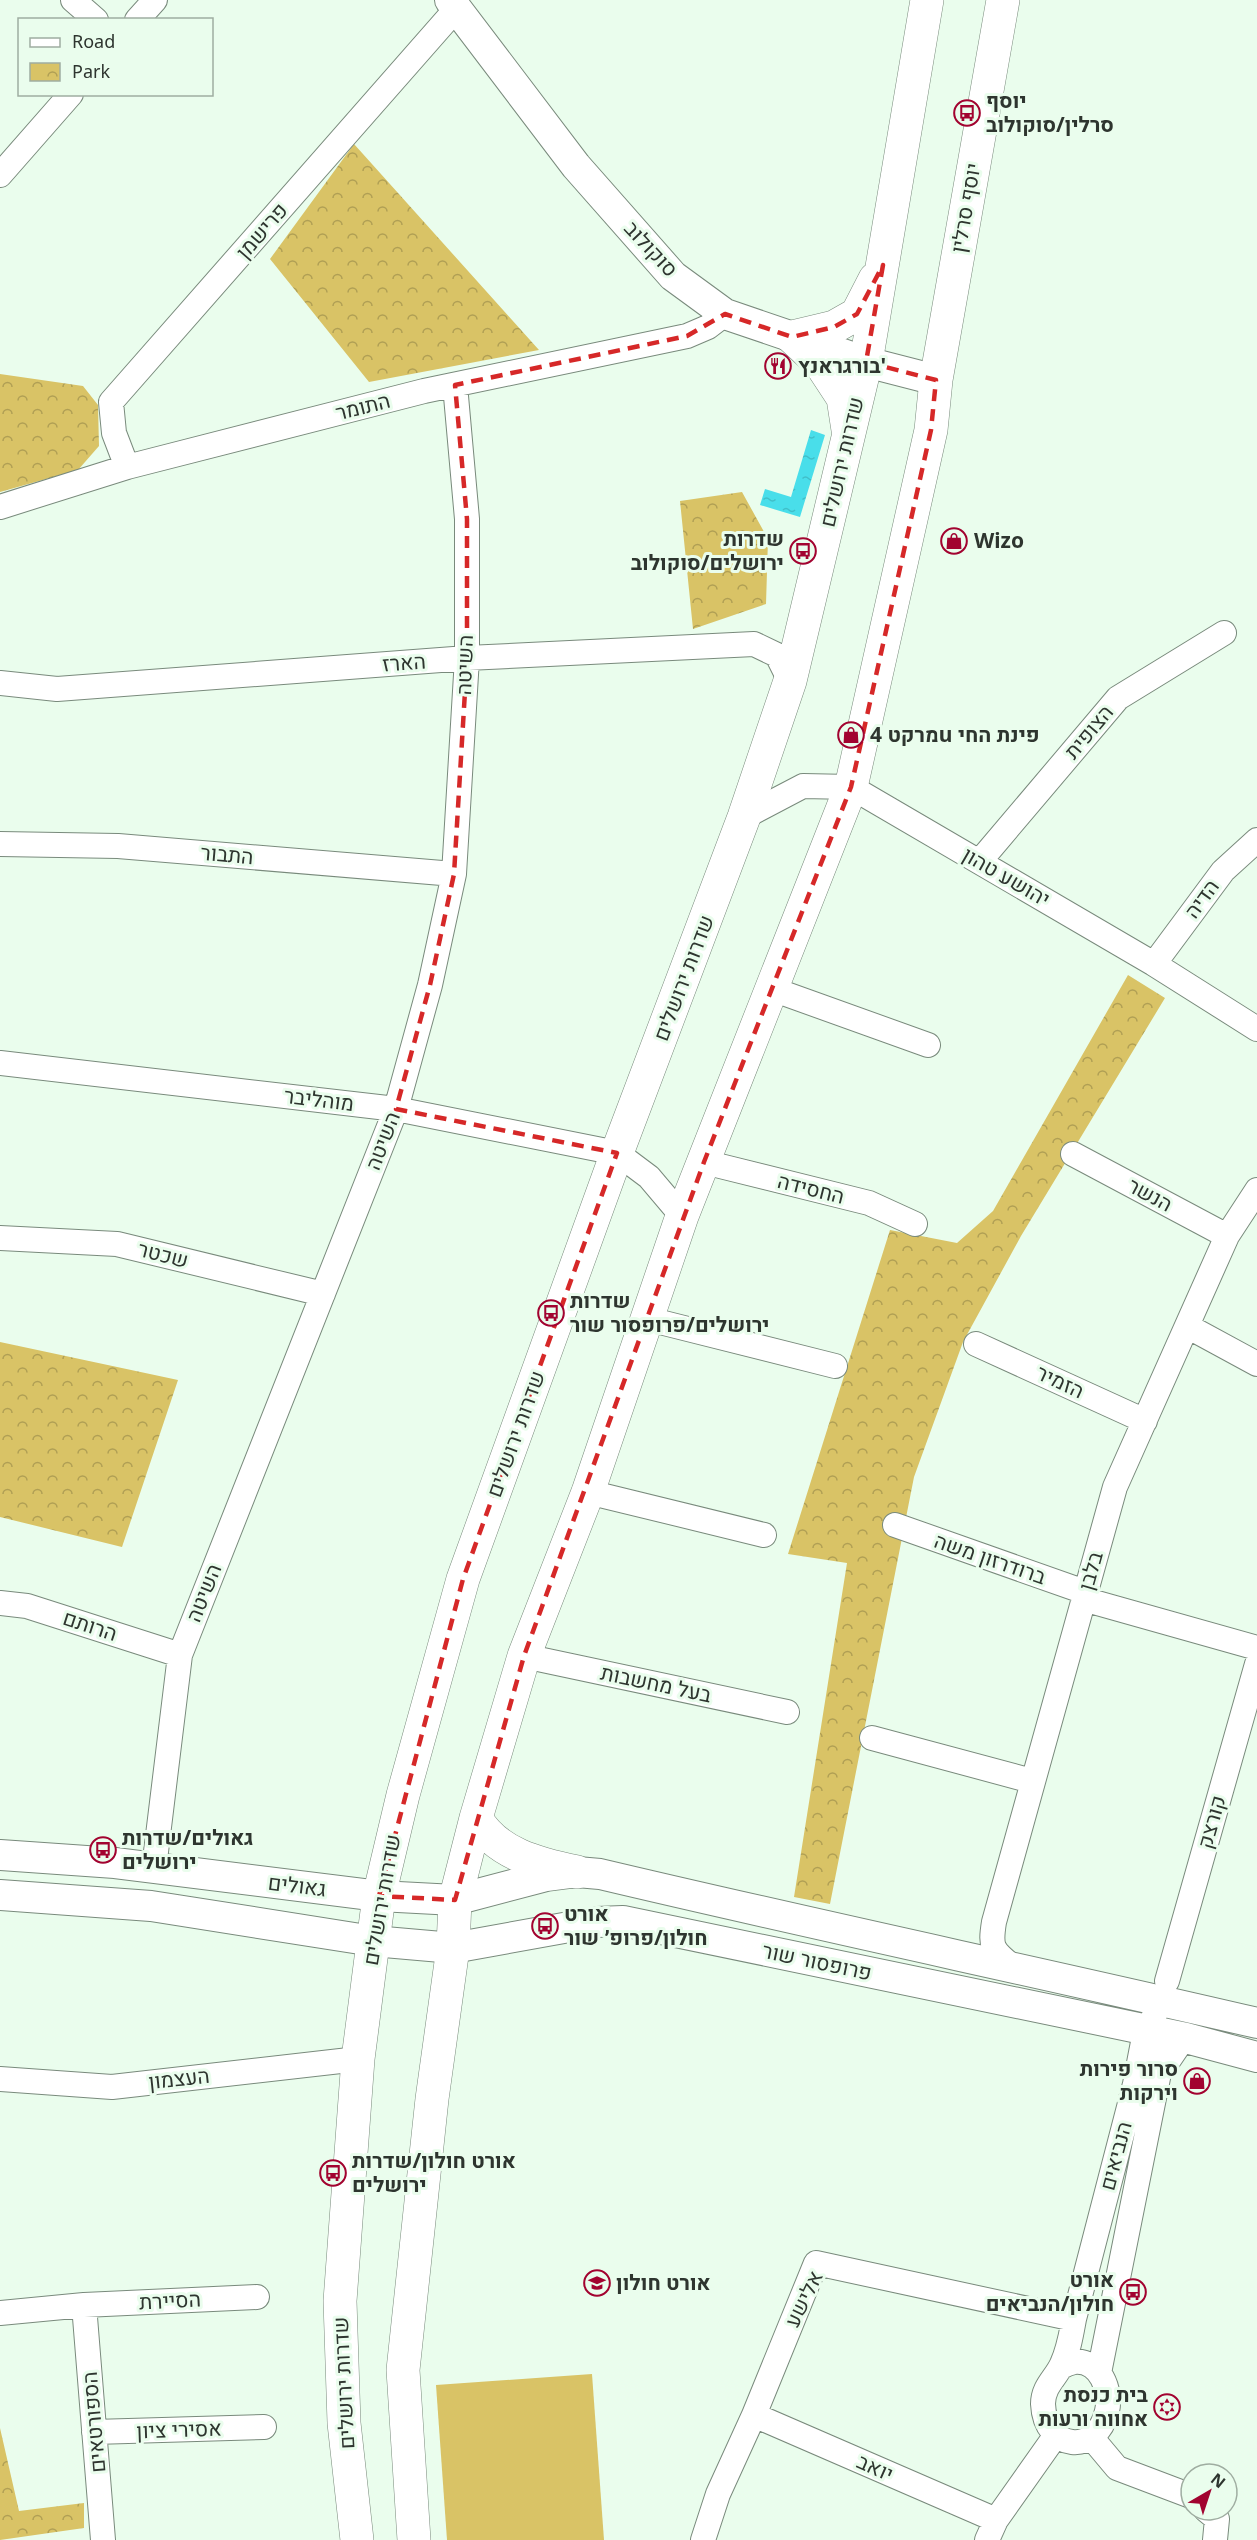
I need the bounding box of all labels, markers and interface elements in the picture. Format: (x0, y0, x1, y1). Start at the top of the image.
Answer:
legend (18, 18, 213, 96)
text: Road (72, 29, 115, 53)
text: Park (72, 59, 110, 83)
place label: יוסף סרלין/סוקולוב (986, 86, 1114, 138)
bus stop icon: יוסף סרלין/סוקולוב (952, 98, 982, 128)
street label: יוסף סרלין (943, 161, 987, 255)
street label: פרישמן (229, 196, 293, 264)
street label: סוקולוב (619, 214, 685, 282)
restaurant icon: בורגראנץ' (763, 351, 793, 381)
place label: בורגראנץ' (798, 351, 886, 379)
street label: התומר (333, 386, 393, 426)
street label: שדרות ירושלים (812, 394, 870, 530)
place label: שדרות ירושלים/סוקולוב (631, 524, 784, 576)
shop icon: Wizo (939, 526, 969, 556)
place label: Wizo (974, 526, 1024, 554)
bus stop icon: שדרות ירושלים/סוקולוב (788, 536, 818, 566)
street label: השיטה (449, 634, 479, 696)
street label: הארז (381, 647, 427, 677)
street label: הצופית (1057, 698, 1119, 764)
shop icon: מרקט 4u פינת החי (836, 720, 866, 750)
place label: מרקט 4u פינת החי (870, 720, 1040, 748)
street label: התבור (199, 838, 255, 870)
street label: יהושע טהון (958, 840, 1055, 912)
street label: הדיה (1178, 873, 1225, 924)
street label: שדרות ירושלים (646, 911, 720, 1045)
street label: מוהליבר (282, 1081, 356, 1117)
street label: השיטה (358, 1107, 406, 1174)
street label: החסידה (775, 1166, 848, 1210)
street label: הנשר (1123, 1171, 1178, 1217)
street label: שכטר (135, 1234, 191, 1274)
place label: שדרות ירושלים/פרופסור שור (570, 1286, 769, 1338)
bus stop icon: שדרות ירושלים/פרופסור שור (536, 1298, 566, 1328)
street label: הזמיר (1032, 1358, 1089, 1404)
street label: שדרות ירושלים (479, 1367, 551, 1501)
street label: ברודרזון משה (931, 1526, 1050, 1590)
street label: בלבן (1071, 1548, 1109, 1593)
street label: השיטה (179, 1559, 227, 1626)
street label: הרותם (60, 1603, 121, 1647)
street label: בעל מחשבות (598, 1658, 714, 1708)
street label: קורצק (1190, 1792, 1232, 1852)
place label: גאולים/שדרות ירושלים (122, 1823, 253, 1875)
street label: שדרות ירושלים (356, 1832, 406, 1968)
bus stop icon: גאולים/שדרות ירושלים (88, 1835, 118, 1865)
street label: גאולים (267, 1868, 328, 1902)
place label: אורט חולון/פרופ׳ שור (564, 1899, 707, 1951)
bus stop icon: אורט חולון/פרופ׳ שור (530, 1911, 560, 1941)
street label: פרופסור שור (760, 1936, 875, 1986)
place label: סרור פירות וירקות (1080, 2054, 1178, 2106)
street label: העצמון (147, 2061, 211, 2095)
shop icon: סרור פירות וירקות (1182, 2066, 1212, 2096)
street label: הנביאים (1092, 2118, 1138, 2193)
place label: אורט חולון/שדרות ירושלים (352, 2146, 516, 2198)
bus stop icon: אורט חולון/שדרות ירושלים (318, 2158, 348, 2188)
place label: אורט חולון/הנביאים (986, 2265, 1114, 2317)
street label: אלישע (777, 2266, 829, 2331)
school or university icon: אורט חולון (582, 2268, 612, 2298)
place label: אורט חולון (616, 2268, 711, 2296)
bus stop icon: אורט חולון/הנביאים (1118, 2277, 1148, 2307)
street label: הסיירת (138, 2284, 202, 2316)
street label: שדרות ירושלים (326, 2316, 360, 2450)
street label: הספורטאים (75, 2370, 111, 2474)
place label: בית כנסת אחווה ורעות (1038, 2380, 1149, 2432)
synagogue icon: בית כנסת אחווה ורעות (1152, 2392, 1182, 2422)
street label: אסירי ציון (136, 2414, 222, 2444)
street label: יואב (853, 2447, 898, 2487)
north arrow (1179, 2462, 1239, 2522)
text: N (1206, 2468, 1230, 2493)

